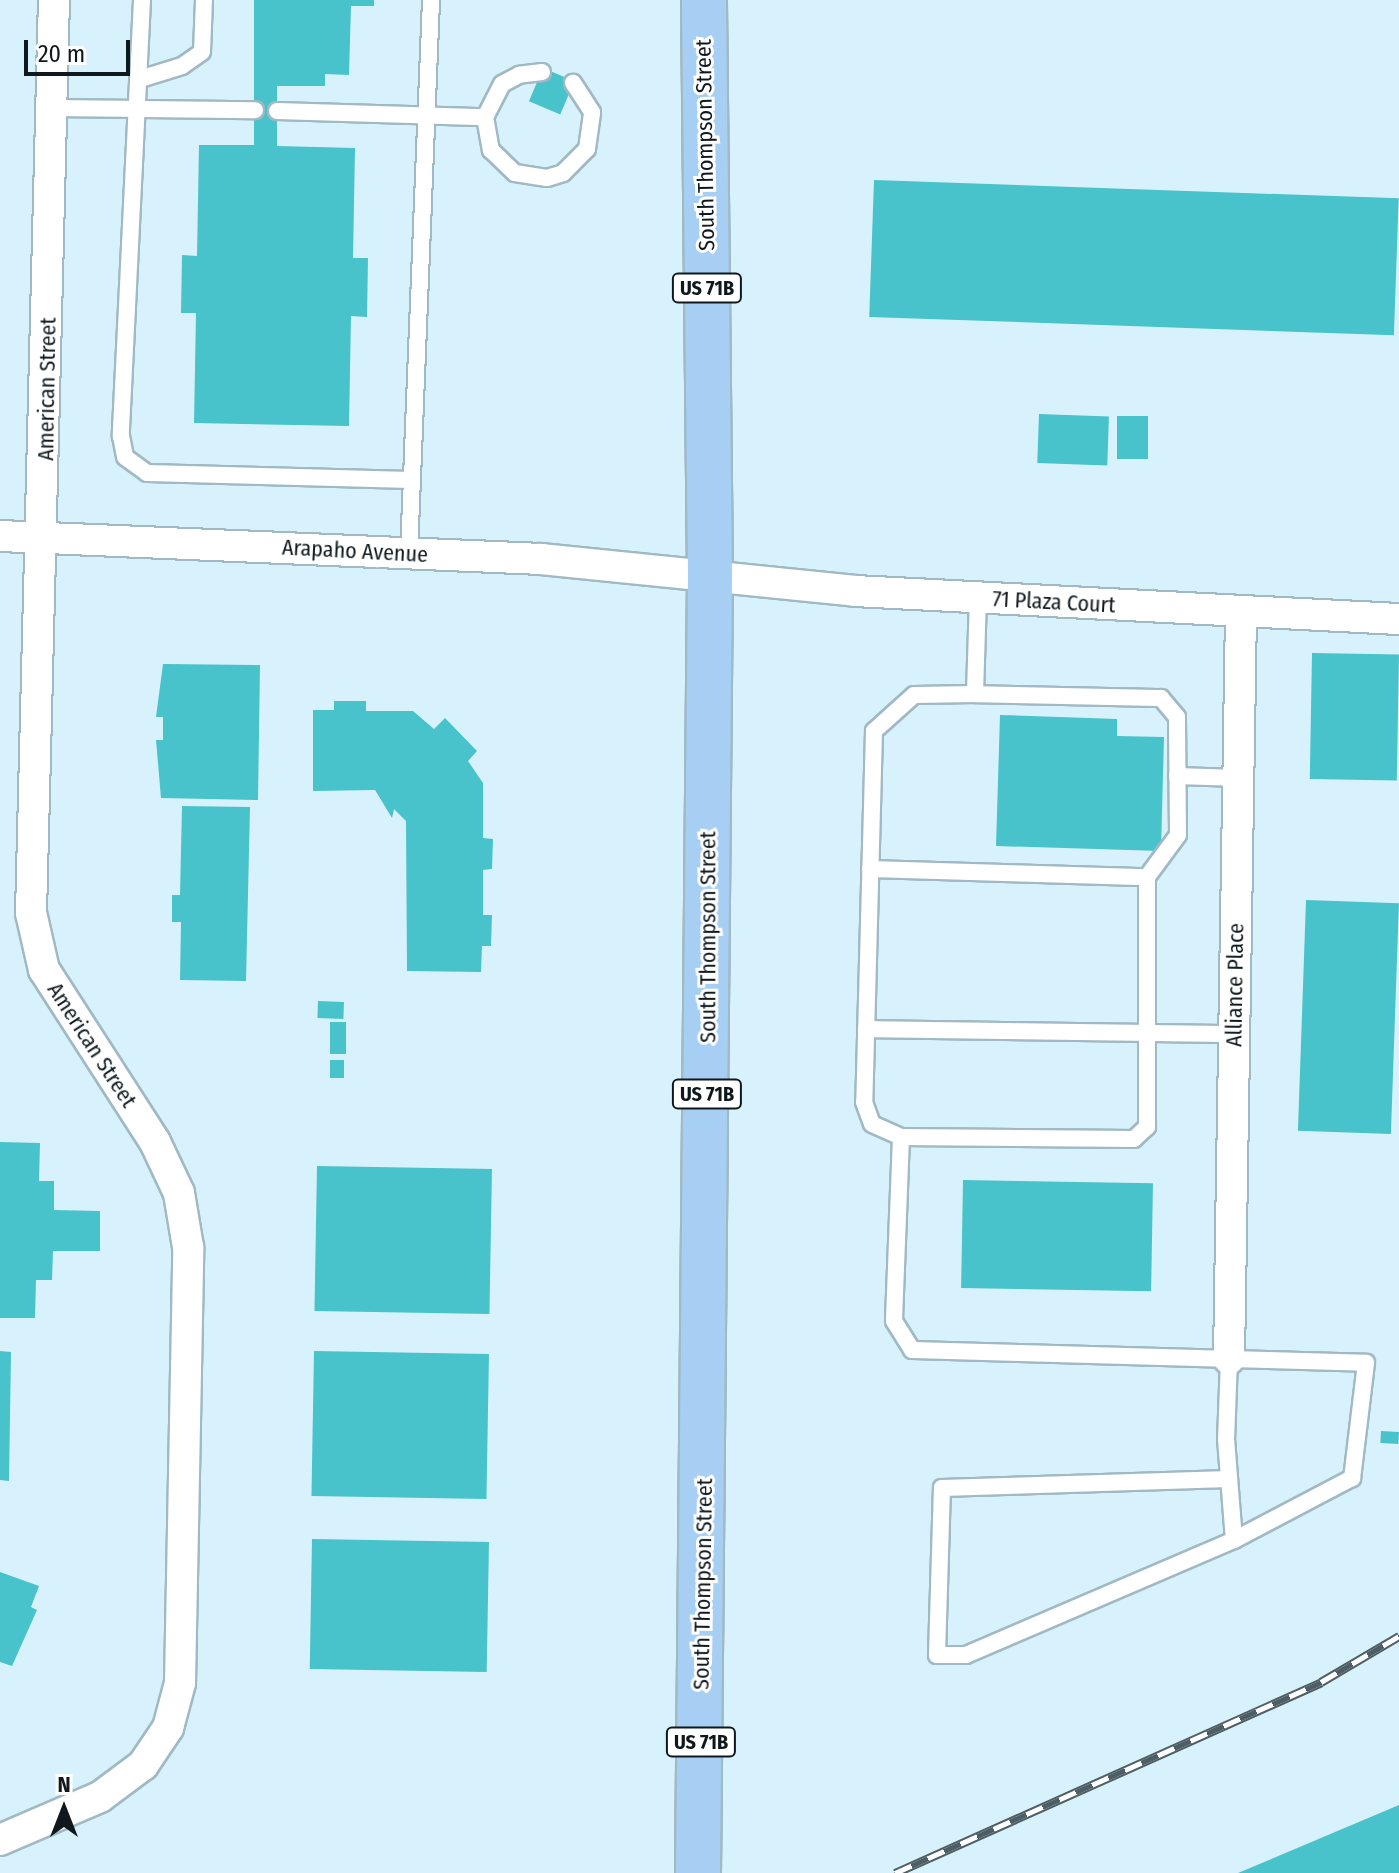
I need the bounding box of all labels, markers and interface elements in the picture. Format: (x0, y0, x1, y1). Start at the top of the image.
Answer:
scale bar (28, 24, 134, 74)
street label: South Thompson Street (690, 39, 720, 251)
text: 20 m (38, 40, 85, 68)
road number: US 71B (671, 272, 743, 304)
street label: American Street (33, 317, 61, 461)
street label: Arapaho Avenue (281, 534, 429, 568)
street label: 71 Plaza Court (992, 586, 1116, 618)
street label: South Thompson Street (695, 831, 721, 1043)
street label: Alliance Place (1221, 923, 1249, 1047)
street label: American Street (42, 978, 142, 1112)
road number: US 71B (671, 1078, 743, 1110)
street label: South Thompson Street (688, 1478, 718, 1690)
road number: US 71B (665, 1726, 737, 1758)
north arrow (24, 1769, 104, 1849)
text: N (57, 1771, 71, 1798)

